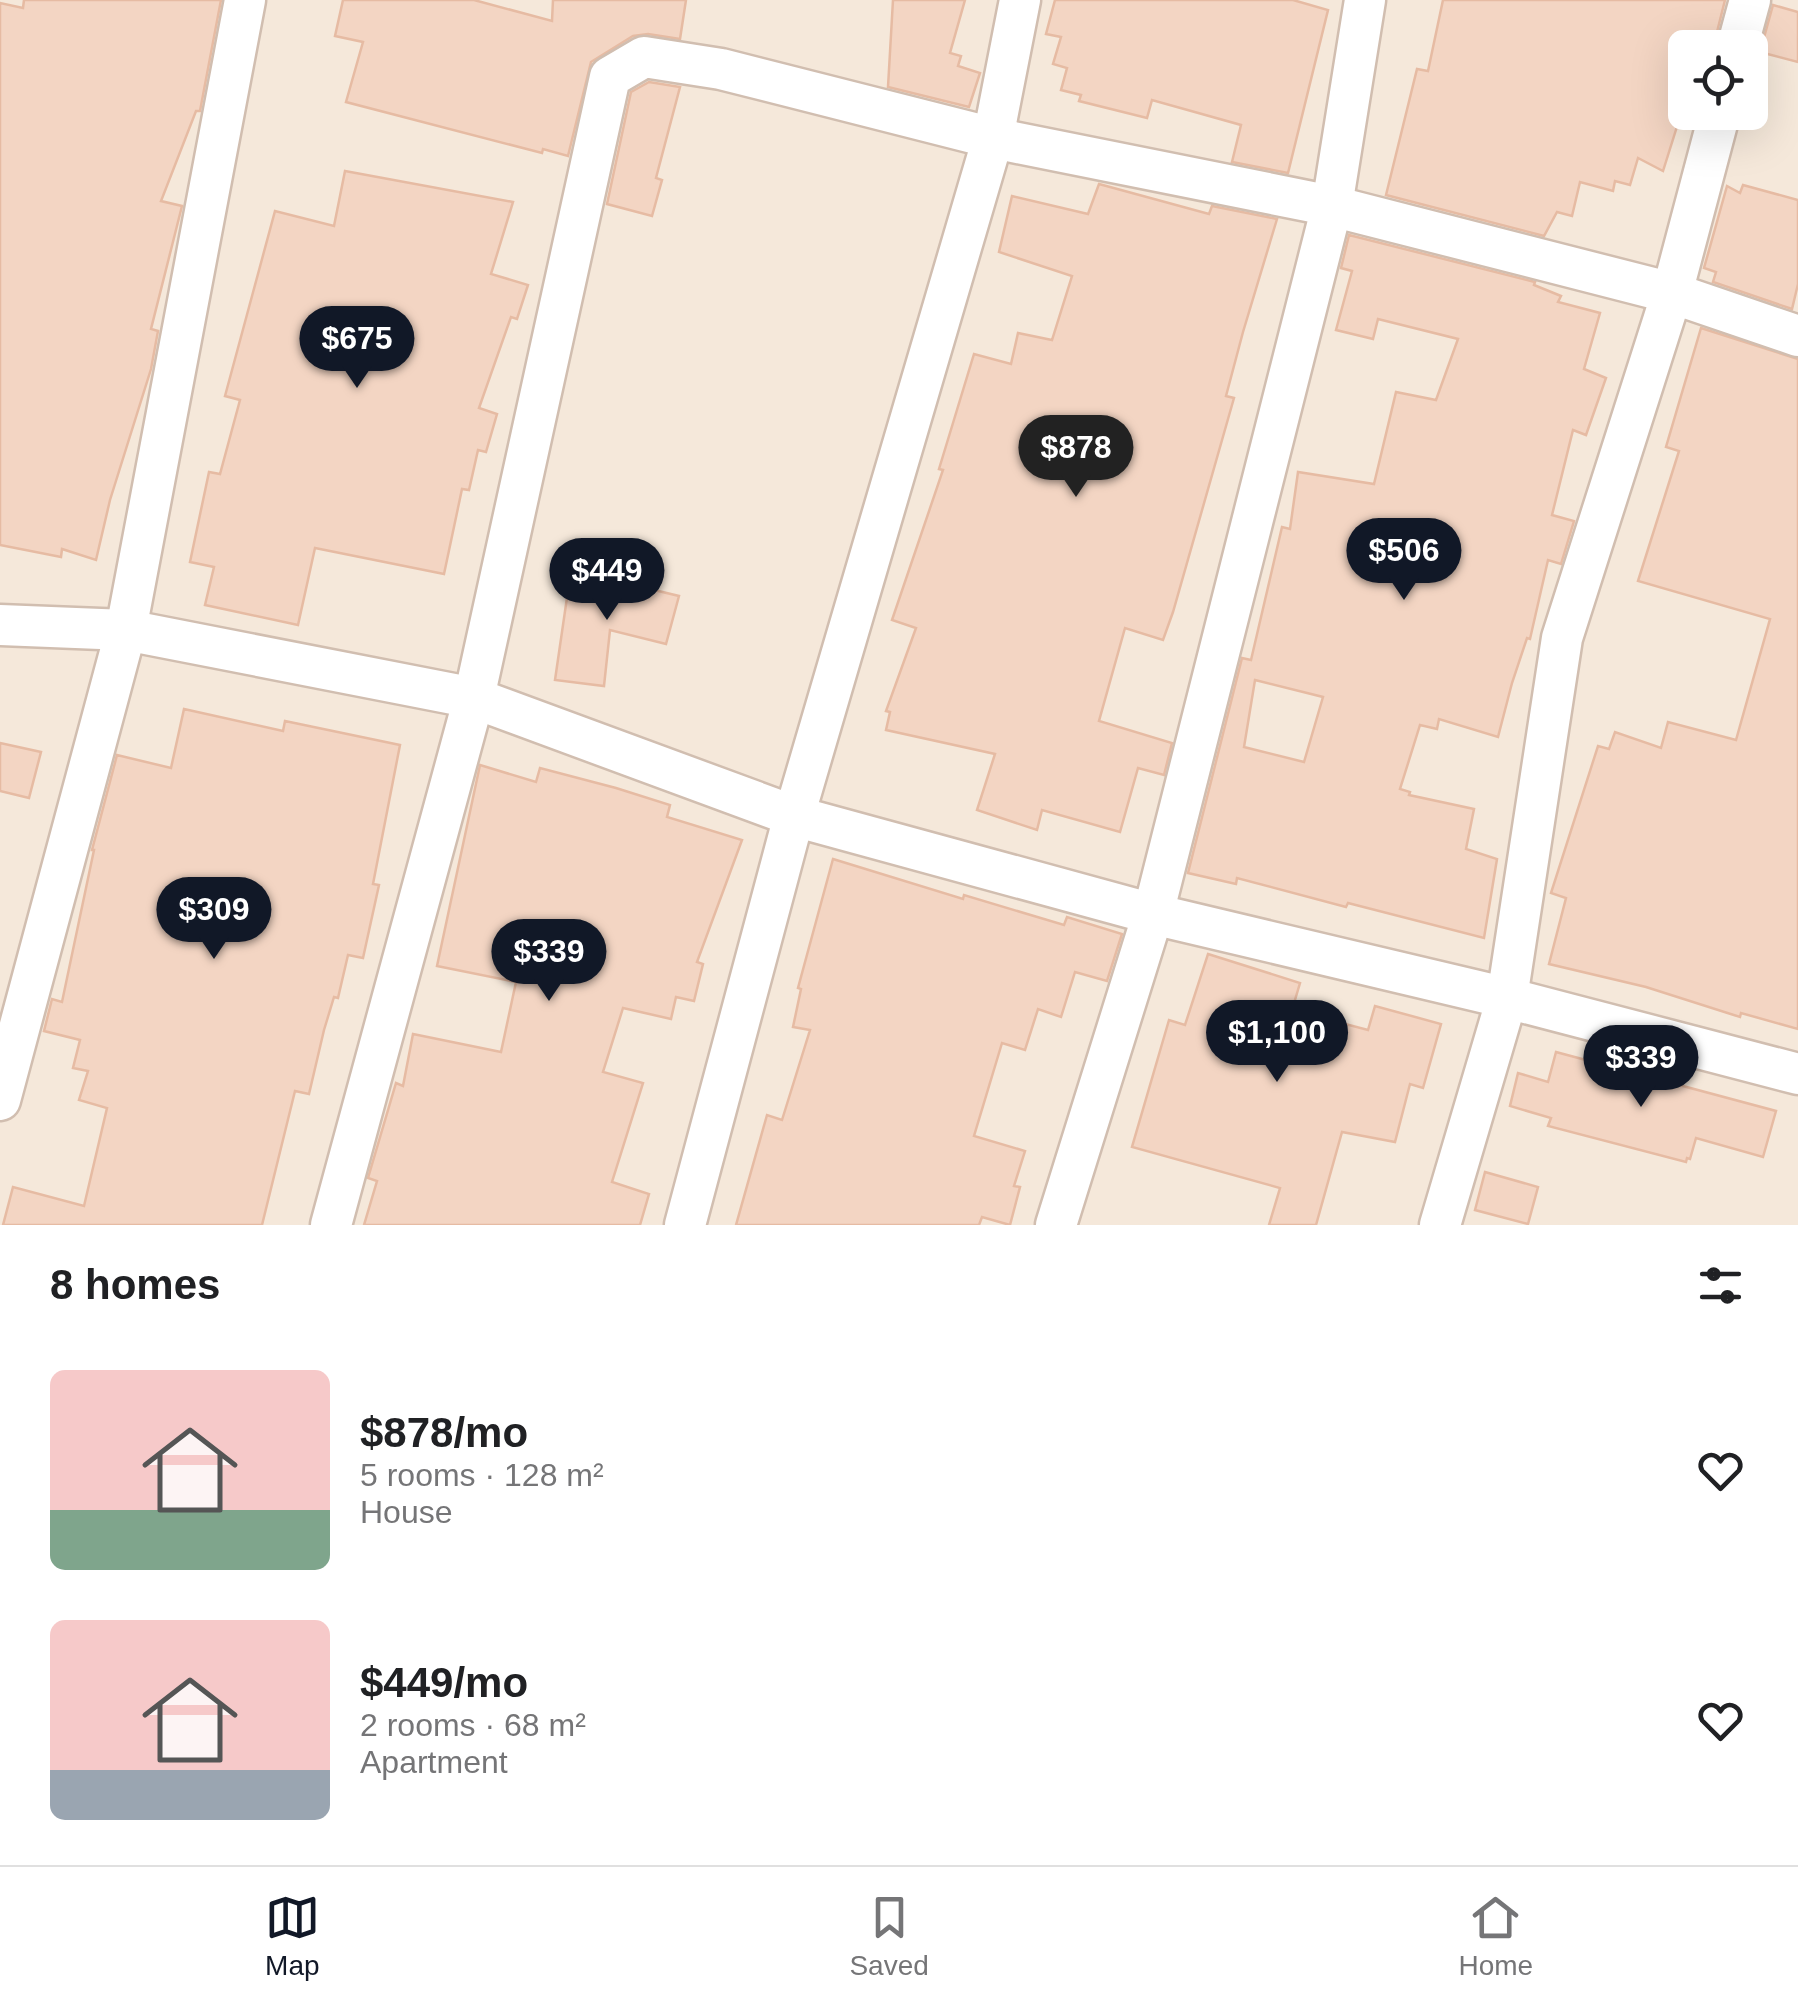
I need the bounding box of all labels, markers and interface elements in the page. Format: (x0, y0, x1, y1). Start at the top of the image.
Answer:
map controls (1668, 30, 1768, 130)
button: locate (1668, 30, 1768, 130)
pin: $675 (298, 306, 416, 391)
text: $675 (321, 320, 393, 356)
pin: $878 (1017, 415, 1135, 500)
text: $878 (1040, 429, 1112, 465)
pin: $506 (1345, 518, 1463, 603)
text: $506 (1368, 532, 1440, 568)
pin: $449 (548, 538, 666, 623)
text: $449 (571, 552, 643, 588)
pin: $309 (155, 877, 273, 962)
text: $309 (178, 891, 250, 927)
pin: $339 (490, 919, 608, 1004)
text: $339 (513, 933, 585, 969)
pin: $1,100 (1196, 1000, 1358, 1085)
text: $1,100 (1228, 1014, 1326, 1050)
pin: $339 (1582, 1025, 1700, 1110)
text: $339 (1605, 1039, 1677, 1075)
icon: filters (1693, 1258, 1748, 1313)
text: 8 homes (50, 1261, 220, 1308)
text: $878/mo (360, 1409, 528, 1456)
icon: home (130, 1410, 250, 1530)
icon: heart (1693, 1443, 1748, 1498)
text: 5 rooms · 128 m² (360, 1457, 604, 1493)
text: House (360, 1494, 453, 1530)
text: $449/mo (360, 1659, 528, 1706)
icon: home (130, 1660, 250, 1780)
icon: heart (1693, 1693, 1748, 1748)
text: 2 rooms · 68 m² (360, 1707, 586, 1743)
text: Apartment (360, 1744, 508, 1780)
tab: Map (265, 1890, 320, 1982)
tab: Saved (849, 1890, 929, 1982)
tab: Home (1458, 1890, 1533, 1982)

